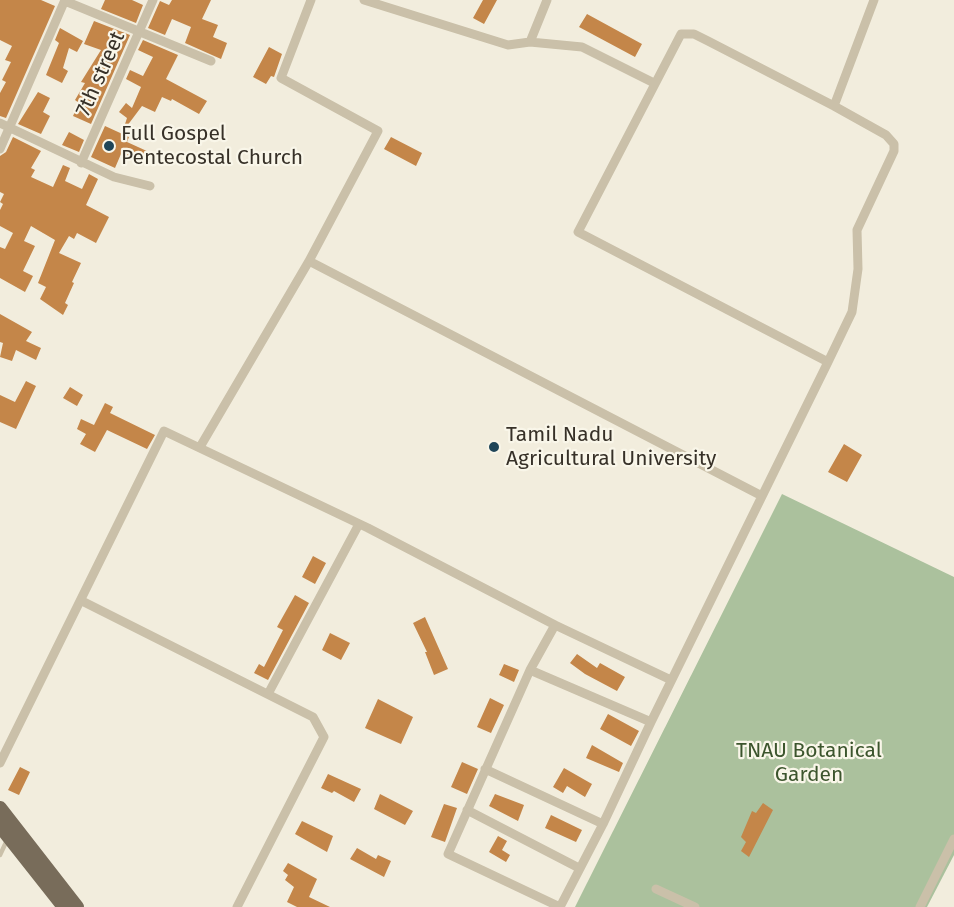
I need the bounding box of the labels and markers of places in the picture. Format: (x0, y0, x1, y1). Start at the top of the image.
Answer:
place label: Full Gospel Pentecostal Church (121, 121, 303, 171)
marker: Full Gospel Pentecostal Church (102, 139, 116, 153)
place label: Tamil Nadu Agricultural University (506, 422, 716, 472)
marker: Tamil Nadu Agricultural University (487, 440, 501, 454)

